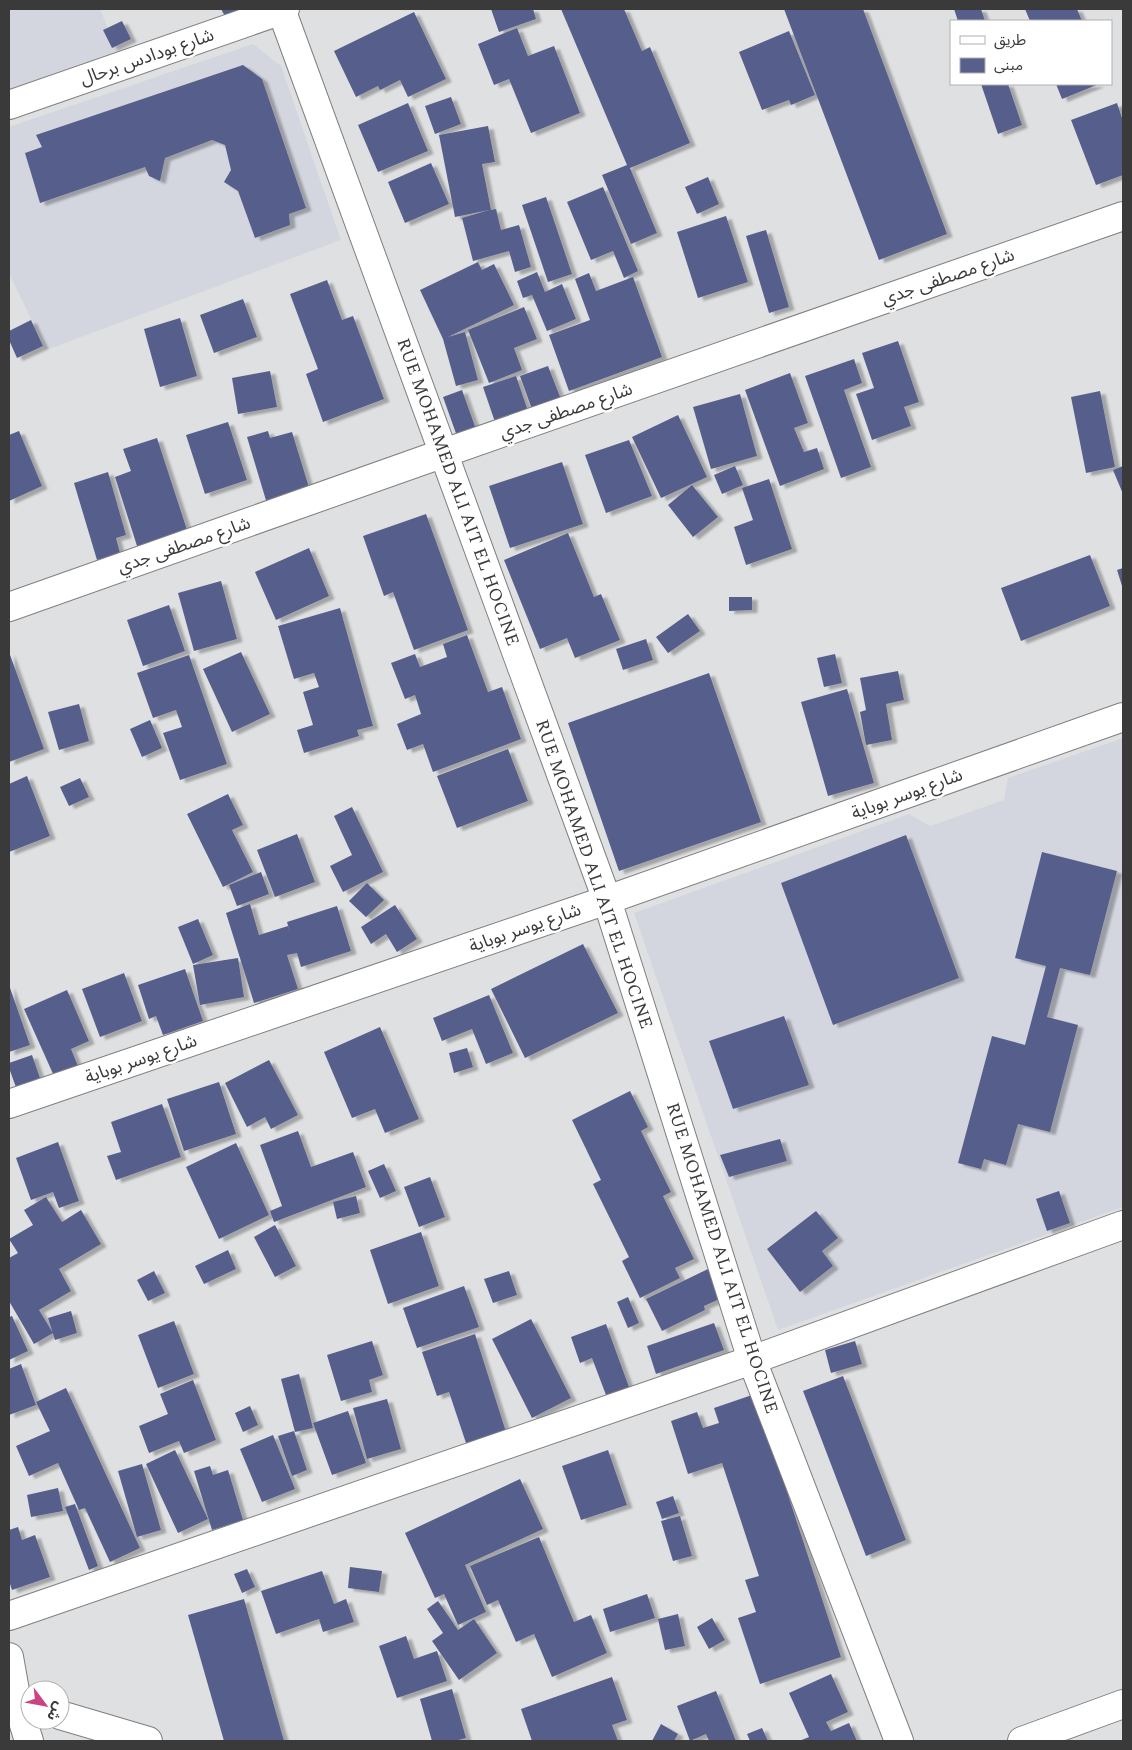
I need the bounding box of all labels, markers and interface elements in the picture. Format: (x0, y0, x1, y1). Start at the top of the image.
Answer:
legend (950, 20, 1112, 85)
street label: شارع بودادس برحال (76, 21, 218, 93)
text: طريق (994, 29, 1026, 52)
text: مبنى (994, 54, 1023, 77)
street label: شارع مصطفى جدي (878, 242, 1018, 312)
street label: RUE MOHAMED ALI AIT EL HOCINE (390, 334, 526, 650)
street label: شارع مصطفى جدي (496, 376, 636, 446)
street label: شارع مصطفى جدي (114, 510, 254, 580)
street label: RUE MOHAMED ALI AIT EL HOCINE (528, 716, 660, 1032)
street label: شارع يوسر بوباية (848, 761, 966, 827)
street label: شارع يوسر بوباية (465, 896, 585, 960)
street label: شارع يوسر بوباية (81, 1027, 201, 1091)
street label: RUE MOHAMED ALI AIT EL HOCINE (659, 1099, 785, 1417)
north arrow (20, 1680, 70, 1730)
text: ش (42, 1698, 70, 1725)

